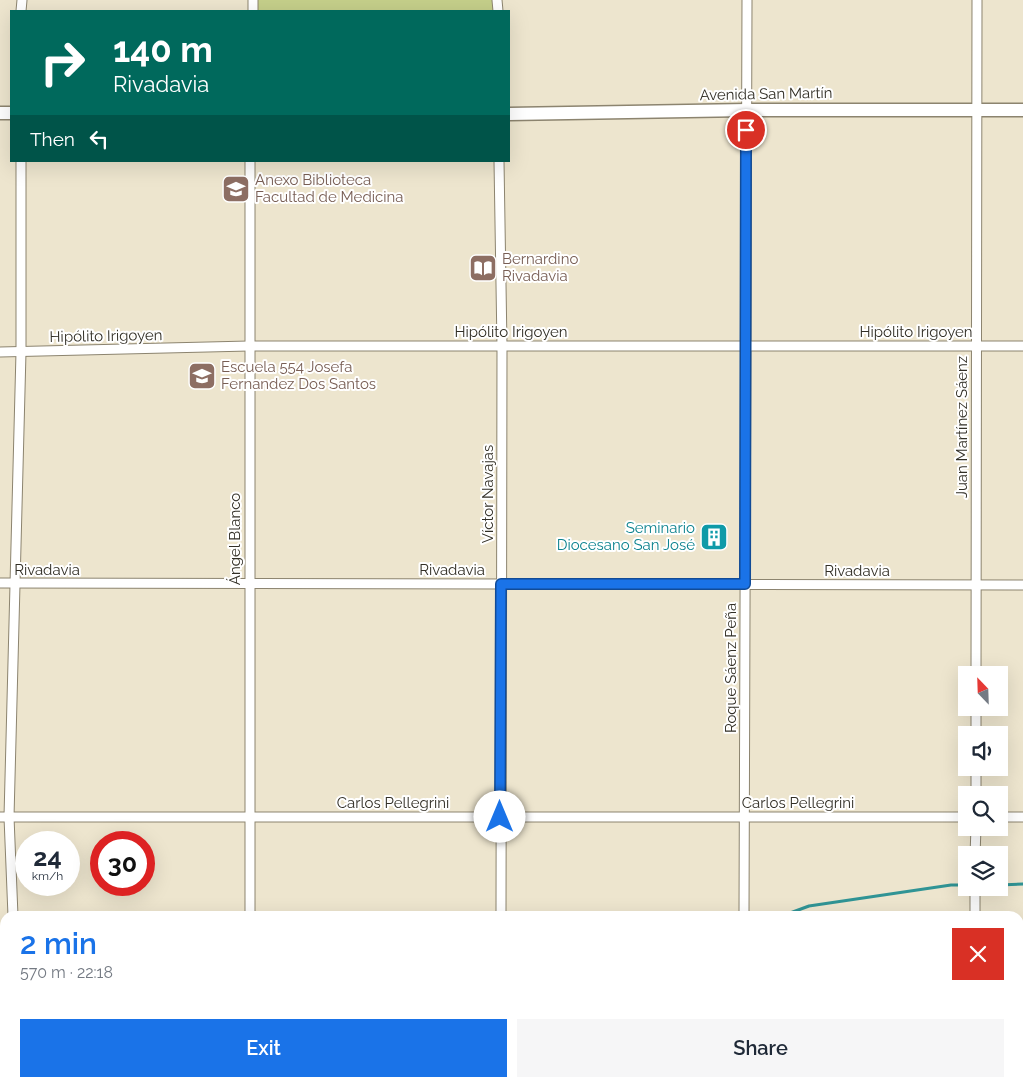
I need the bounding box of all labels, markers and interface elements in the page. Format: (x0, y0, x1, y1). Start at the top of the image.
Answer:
text: 140 m (113, 29, 213, 70)
icon: right (30, 30, 95, 95)
text: Rivadavia (113, 71, 209, 97)
street label: Avenida San Martín (699, 84, 833, 104)
pin (725, 109, 767, 151)
icon: arrive (732, 116, 760, 144)
icon: left (85, 125, 113, 153)
text: Then (30, 128, 75, 150)
place label: Anexo Biblioteca Facultad de Medicina (255, 171, 403, 206)
school or university icon: Anexo Biblioteca Facultad de Medicina (221, 174, 251, 204)
place label: Bernardino Rivadavia (502, 250, 578, 285)
library icon: Bernardino Rivadavia (468, 253, 498, 283)
street label: Hipólito Irigoyen (454, 323, 568, 341)
street label: Hipólito Irigoyen (859, 323, 973, 341)
street label: Hipólito Irigoyen (49, 326, 163, 346)
street label: Juan Martínez Sáenz (953, 356, 971, 498)
place label: Escuela 554 Josefa Fernandez Dos Santos (221, 358, 376, 393)
school or university icon: Escuela 554 Josefa Fernandez Dos Santos (187, 361, 217, 391)
street label: Víctor Navajas (479, 445, 497, 543)
street label: Ángel Blanco (226, 493, 244, 585)
place label: Seminario Diocesano San José (557, 519, 695, 554)
building icon: Seminario Diocesano San José (699, 522, 729, 552)
street label: Rivadavia (14, 561, 80, 579)
street label: Rivadavia (419, 561, 485, 579)
street label: Rivadavia (824, 562, 890, 580)
street label: Roque Sáenz Peña (722, 603, 740, 733)
north arrow (958, 666, 1008, 716)
map controls (958, 666, 1008, 896)
button: sound (958, 726, 1008, 776)
button: search (958, 786, 1008, 836)
position arrow (473, 790, 525, 842)
street label: Carlos Pellegrini (337, 794, 449, 812)
street label: Carlos Pellegrini (742, 794, 854, 812)
speed limit sign: 30 (90, 831, 155, 896)
text: 24 (33, 842, 62, 872)
button: layers (958, 846, 1008, 896)
text: km/h (32, 869, 63, 883)
text: 2 min (20, 926, 97, 961)
button: close (952, 928, 1004, 980)
text: 570 m · 22:18 (20, 963, 113, 982)
button: Exit (20, 1019, 507, 1077)
button: Share (517, 1019, 1004, 1077)

